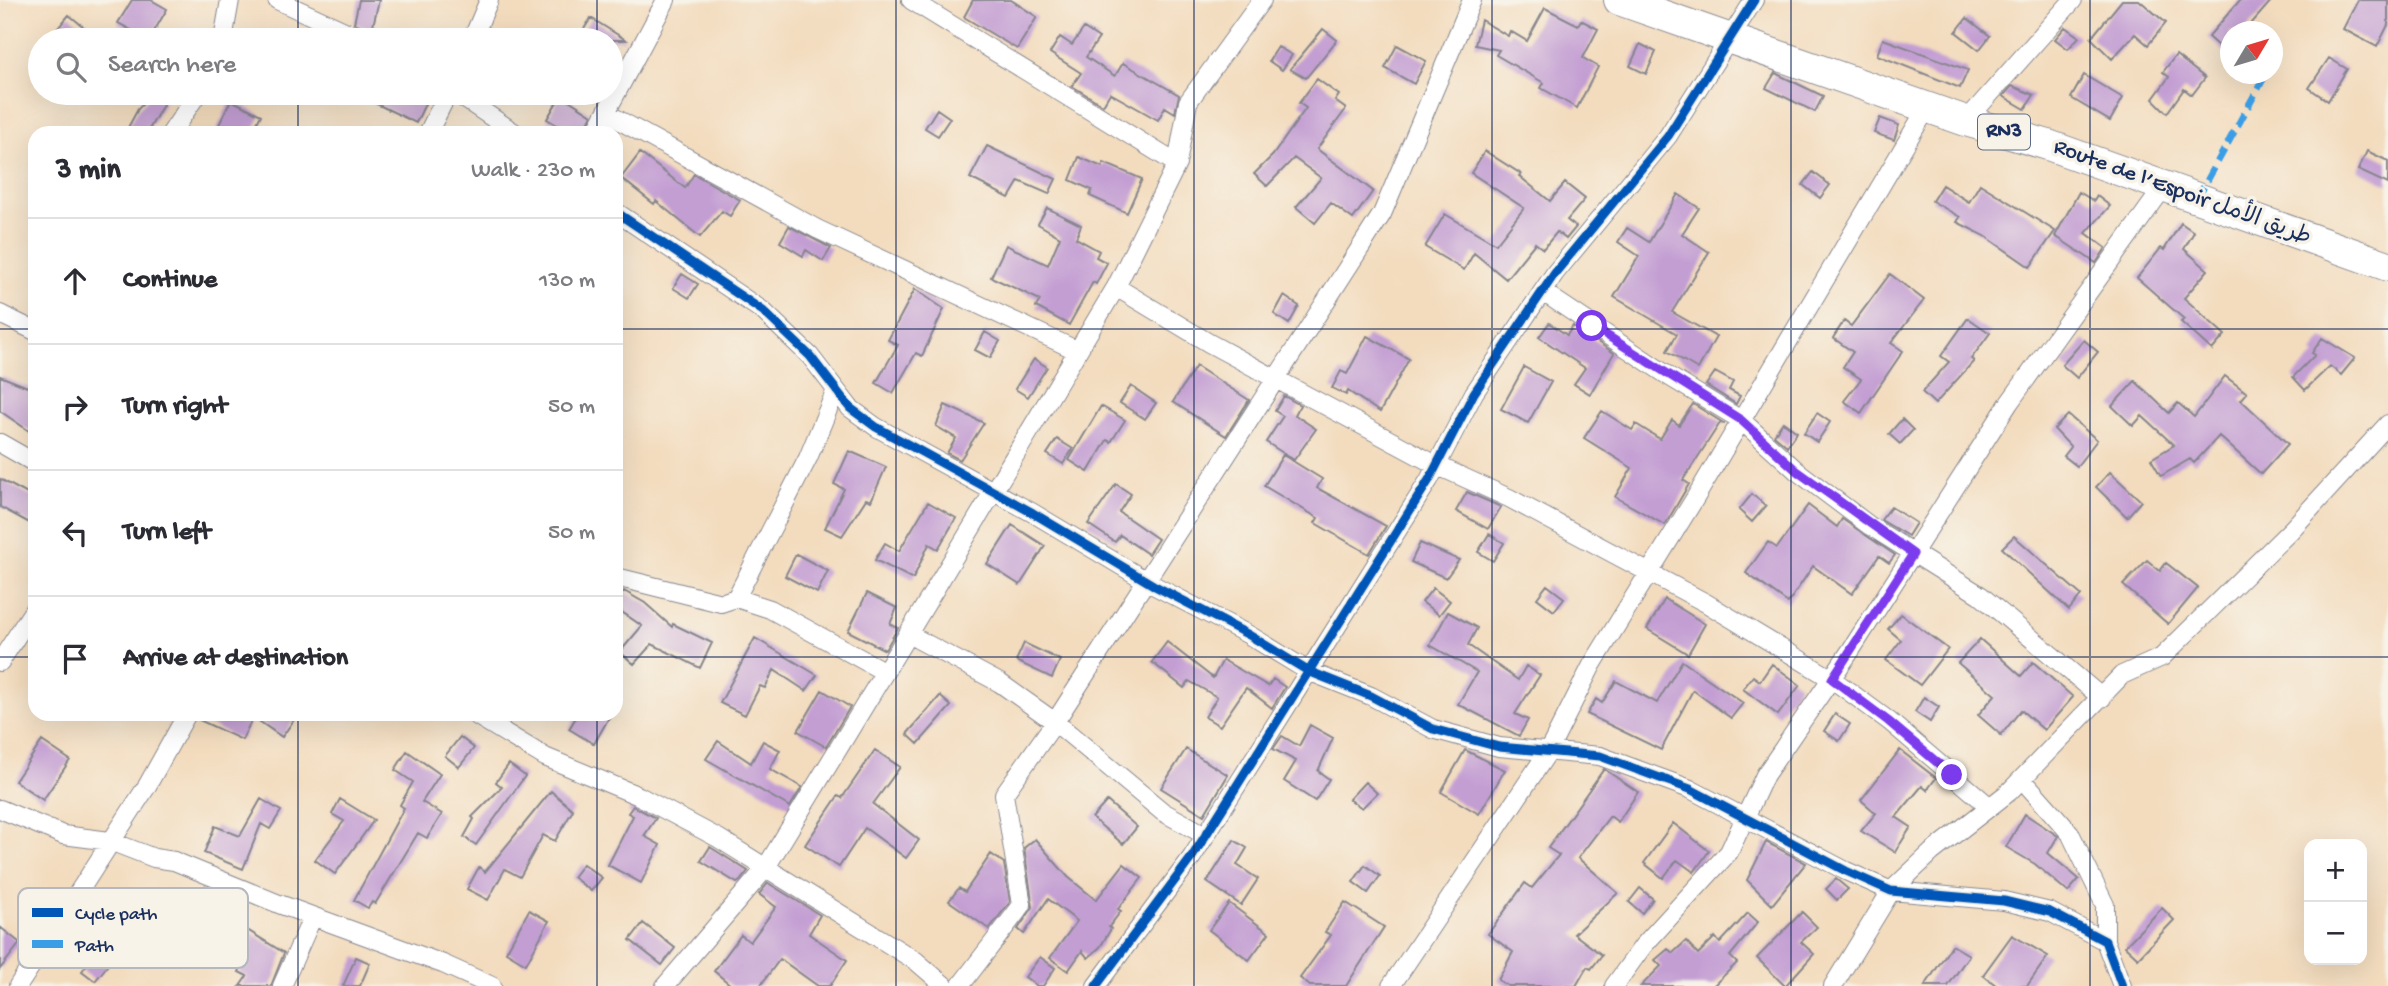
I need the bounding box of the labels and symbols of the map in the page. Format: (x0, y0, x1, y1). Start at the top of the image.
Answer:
north arrow (2220, 21, 2283, 84)
road number: RN3 (1978, 114, 2030, 150)
street label: Route de l’Espoir طريق الأمل (2050, 128, 2317, 252)
route start (1576, 310, 1607, 341)
route end (1936, 759, 1967, 790)
legend (18, 888, 248, 968)
text: Cycle path (75, 904, 157, 927)
text: Path (74, 936, 114, 959)

